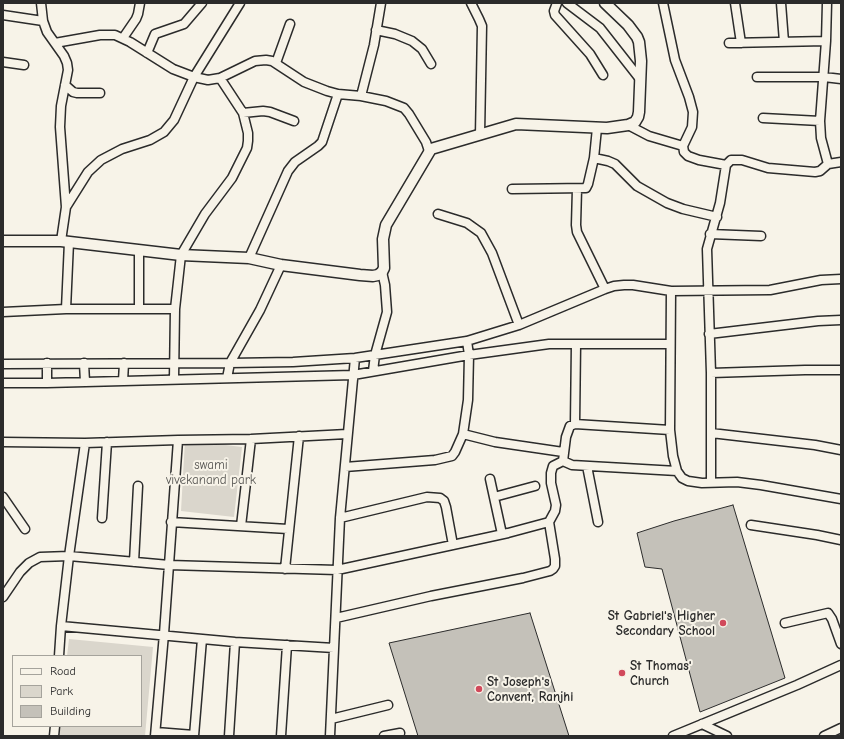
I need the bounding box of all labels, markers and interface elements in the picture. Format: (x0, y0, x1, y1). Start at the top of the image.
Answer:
park label: swami vivekanand park (166, 457, 256, 488)
place label: St Gabriel's Higher Secondary School (608, 608, 715, 639)
marker: St Gabriel's Higher Secondary School (718, 618, 728, 628)
legend (12, 655, 142, 727)
place label: St Thomas' Church (630, 658, 692, 689)
text: Road (50, 664, 76, 678)
marker: St Thomas' Church (617, 668, 627, 678)
place label: St Joseph's Convent, Ranjhi (487, 674, 573, 705)
text: Park (50, 684, 73, 698)
marker: St Joseph's Convent, Ranjhi (474, 684, 484, 694)
text: Building (50, 704, 91, 718)

